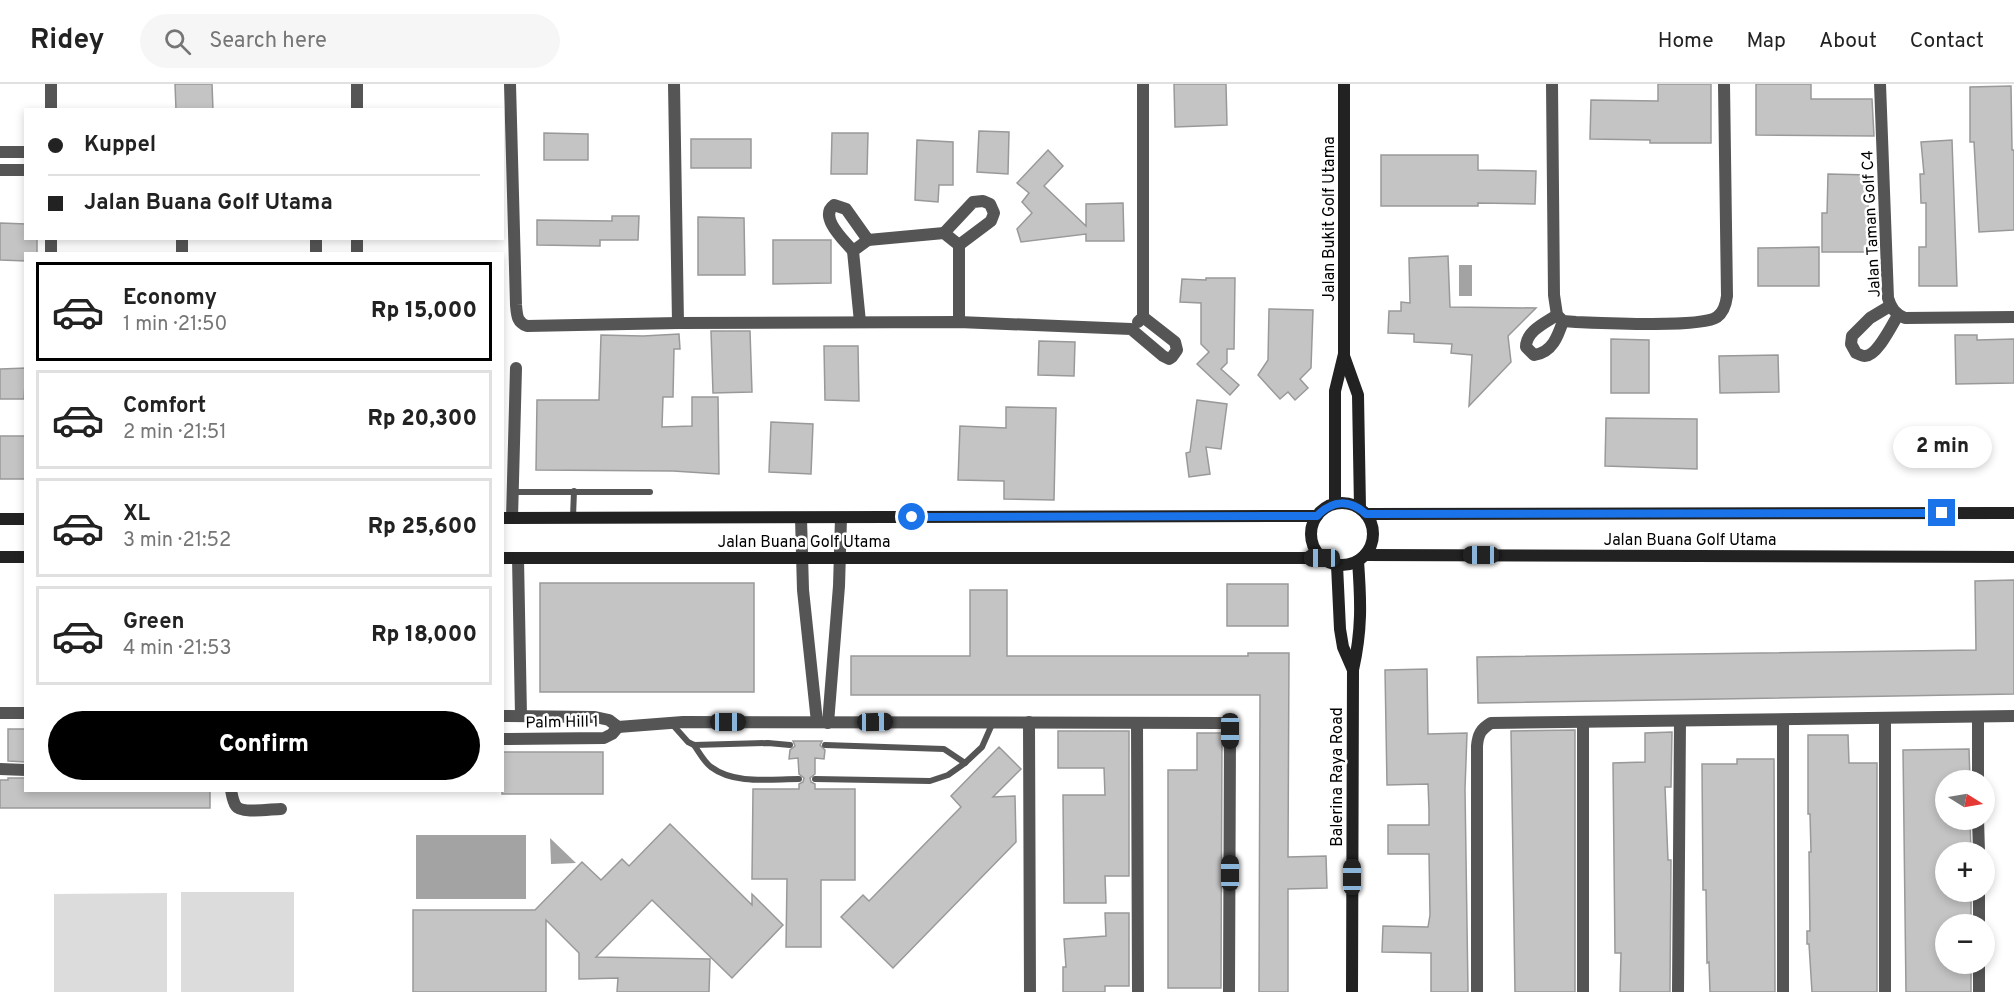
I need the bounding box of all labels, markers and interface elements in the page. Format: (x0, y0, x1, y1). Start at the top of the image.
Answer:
search box (140, 14, 560, 68)
text: Ridey (30, 23, 104, 59)
icon: search (161, 25, 194, 58)
text: Search here (209, 28, 327, 55)
text: Home (1658, 28, 1714, 55)
text: Map (1747, 28, 1786, 55)
text: About (1819, 28, 1877, 55)
text: Contact (1910, 28, 1984, 55)
text: Kuppel (84, 132, 156, 159)
street label: Jalan Bukit Golf Utama (1320, 136, 1340, 302)
street label: Jalan Taman Golf C4 (1858, 150, 1886, 298)
text: Jalan Buana Golf Utama (84, 190, 333, 217)
icon: car (51, 285, 105, 339)
text: Economy (123, 285, 217, 312)
text: Rp 15,000 (371, 298, 477, 325)
text: 1 min · 21:50 (123, 312, 227, 338)
icon: car (51, 393, 105, 447)
text: Comfort (123, 393, 206, 420)
text: Rp 20,300 (367, 406, 477, 433)
text: 2 min · 21:51 (123, 420, 227, 446)
callout: 2 min (1892, 426, 1992, 468)
text: 2 min (1916, 434, 1969, 460)
route end (1928, 499, 1955, 526)
icon: car (51, 501, 105, 555)
text: XL (123, 501, 150, 528)
route start (898, 503, 925, 530)
text: Rp 25,600 (368, 514, 477, 541)
text: 3 min · 21:52 (123, 528, 231, 554)
street label: Jalan Buana Golf Utama (1603, 531, 1777, 551)
street label: Jalan Buana Golf Utama (717, 533, 891, 553)
car (1463, 546, 1499, 564)
car (1304, 549, 1340, 567)
icon: car (51, 609, 105, 663)
text: Green (123, 609, 185, 636)
text: Rp 18,000 (371, 622, 477, 649)
text: 4 min · 21:53 (123, 636, 231, 662)
street label: Balerina Raya Road (1328, 707, 1348, 847)
button: Confirm (48, 711, 480, 780)
street label: Palm Hill 1 (525, 712, 599, 734)
car (710, 713, 746, 731)
car (857, 713, 893, 731)
car (1221, 713, 1239, 749)
north arrow (1935, 770, 1995, 830)
map controls (1935, 770, 1995, 974)
button: + (1935, 842, 1995, 902)
car (1221, 855, 1239, 891)
car (1343, 859, 1361, 895)
button: − (1935, 914, 1995, 974)

